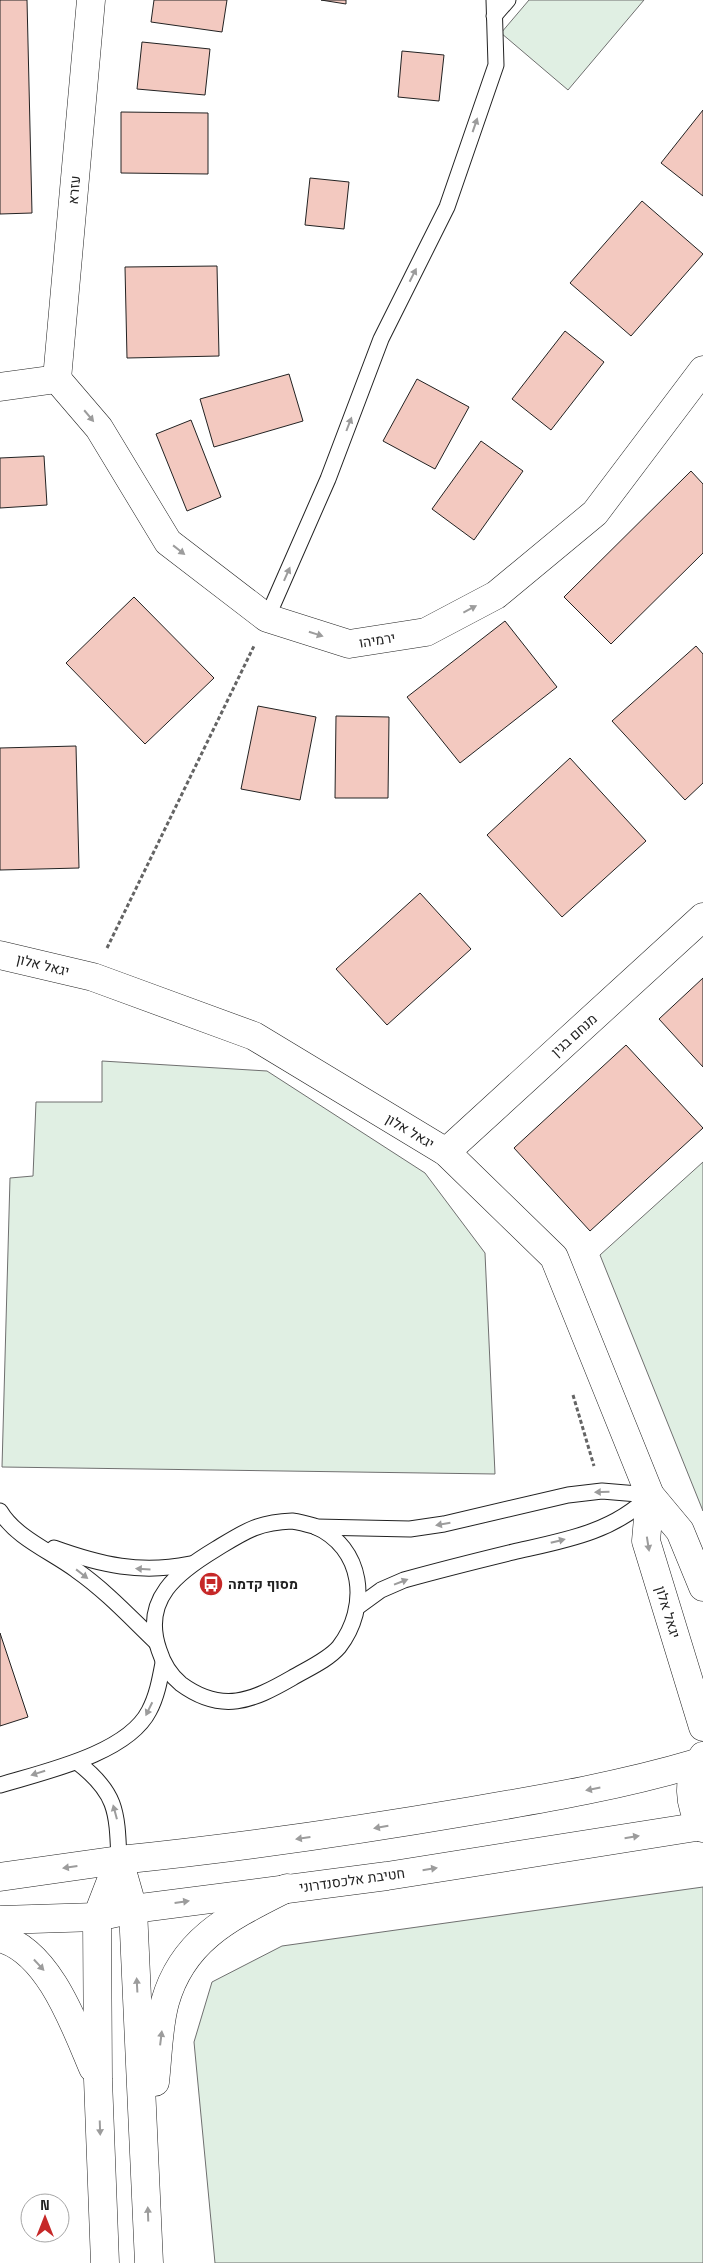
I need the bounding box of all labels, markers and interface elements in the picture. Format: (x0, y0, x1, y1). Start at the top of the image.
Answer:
one-way arrow (472, 117, 480, 132)
street label: עזרא (64, 175, 84, 205)
one-way arrow (409, 267, 417, 282)
one-way arrow (83, 410, 94, 423)
one-way arrow (346, 416, 353, 431)
one-way arrow (172, 545, 185, 556)
one-way arrow (283, 567, 291, 581)
one-way arrow (463, 605, 478, 613)
street label: ירמיהו (358, 628, 396, 652)
one-way arrow (309, 630, 324, 638)
street label: יגאל אלון (15, 950, 71, 980)
street label: מנחם בגין (547, 1010, 601, 1060)
street label: יגאל אלון (382, 1109, 438, 1153)
one-way arrow (593, 1488, 609, 1496)
one-way arrow (434, 1521, 450, 1529)
one-way arrow (645, 1536, 653, 1552)
one-way arrow (551, 1537, 566, 1545)
one-way arrow (134, 1564, 150, 1572)
one-way arrow (75, 1569, 88, 1580)
bus stop icon: מסוף קדמה (198, 1571, 224, 1597)
place label: מסוף קדמה (228, 1575, 298, 1593)
one-way arrow (394, 1578, 409, 1586)
street label: יגאל אלון (652, 1584, 684, 1640)
one-way arrow (145, 1702, 153, 1716)
one-way arrow (31, 1770, 46, 1778)
one-way arrow (585, 1785, 600, 1793)
one-way arrow (111, 1804, 119, 1820)
one-way arrow (373, 1823, 389, 1831)
one-way arrow (625, 1833, 641, 1841)
one-way arrow (295, 1834, 311, 1842)
one-way arrow (62, 1864, 78, 1872)
street label: חטיבת אלכסנדרוני (298, 1864, 406, 1896)
one-way arrow (422, 1865, 438, 1873)
one-way arrow (174, 1898, 190, 1906)
one-way arrow (33, 1959, 45, 1971)
one-way arrow (133, 1977, 141, 1993)
one-way arrow (157, 2030, 165, 2046)
one-way arrow (96, 2120, 104, 2136)
north arrow (20, 2193, 70, 2243)
text: N (40, 2196, 50, 2214)
one-way arrow (143, 2206, 151, 2222)

